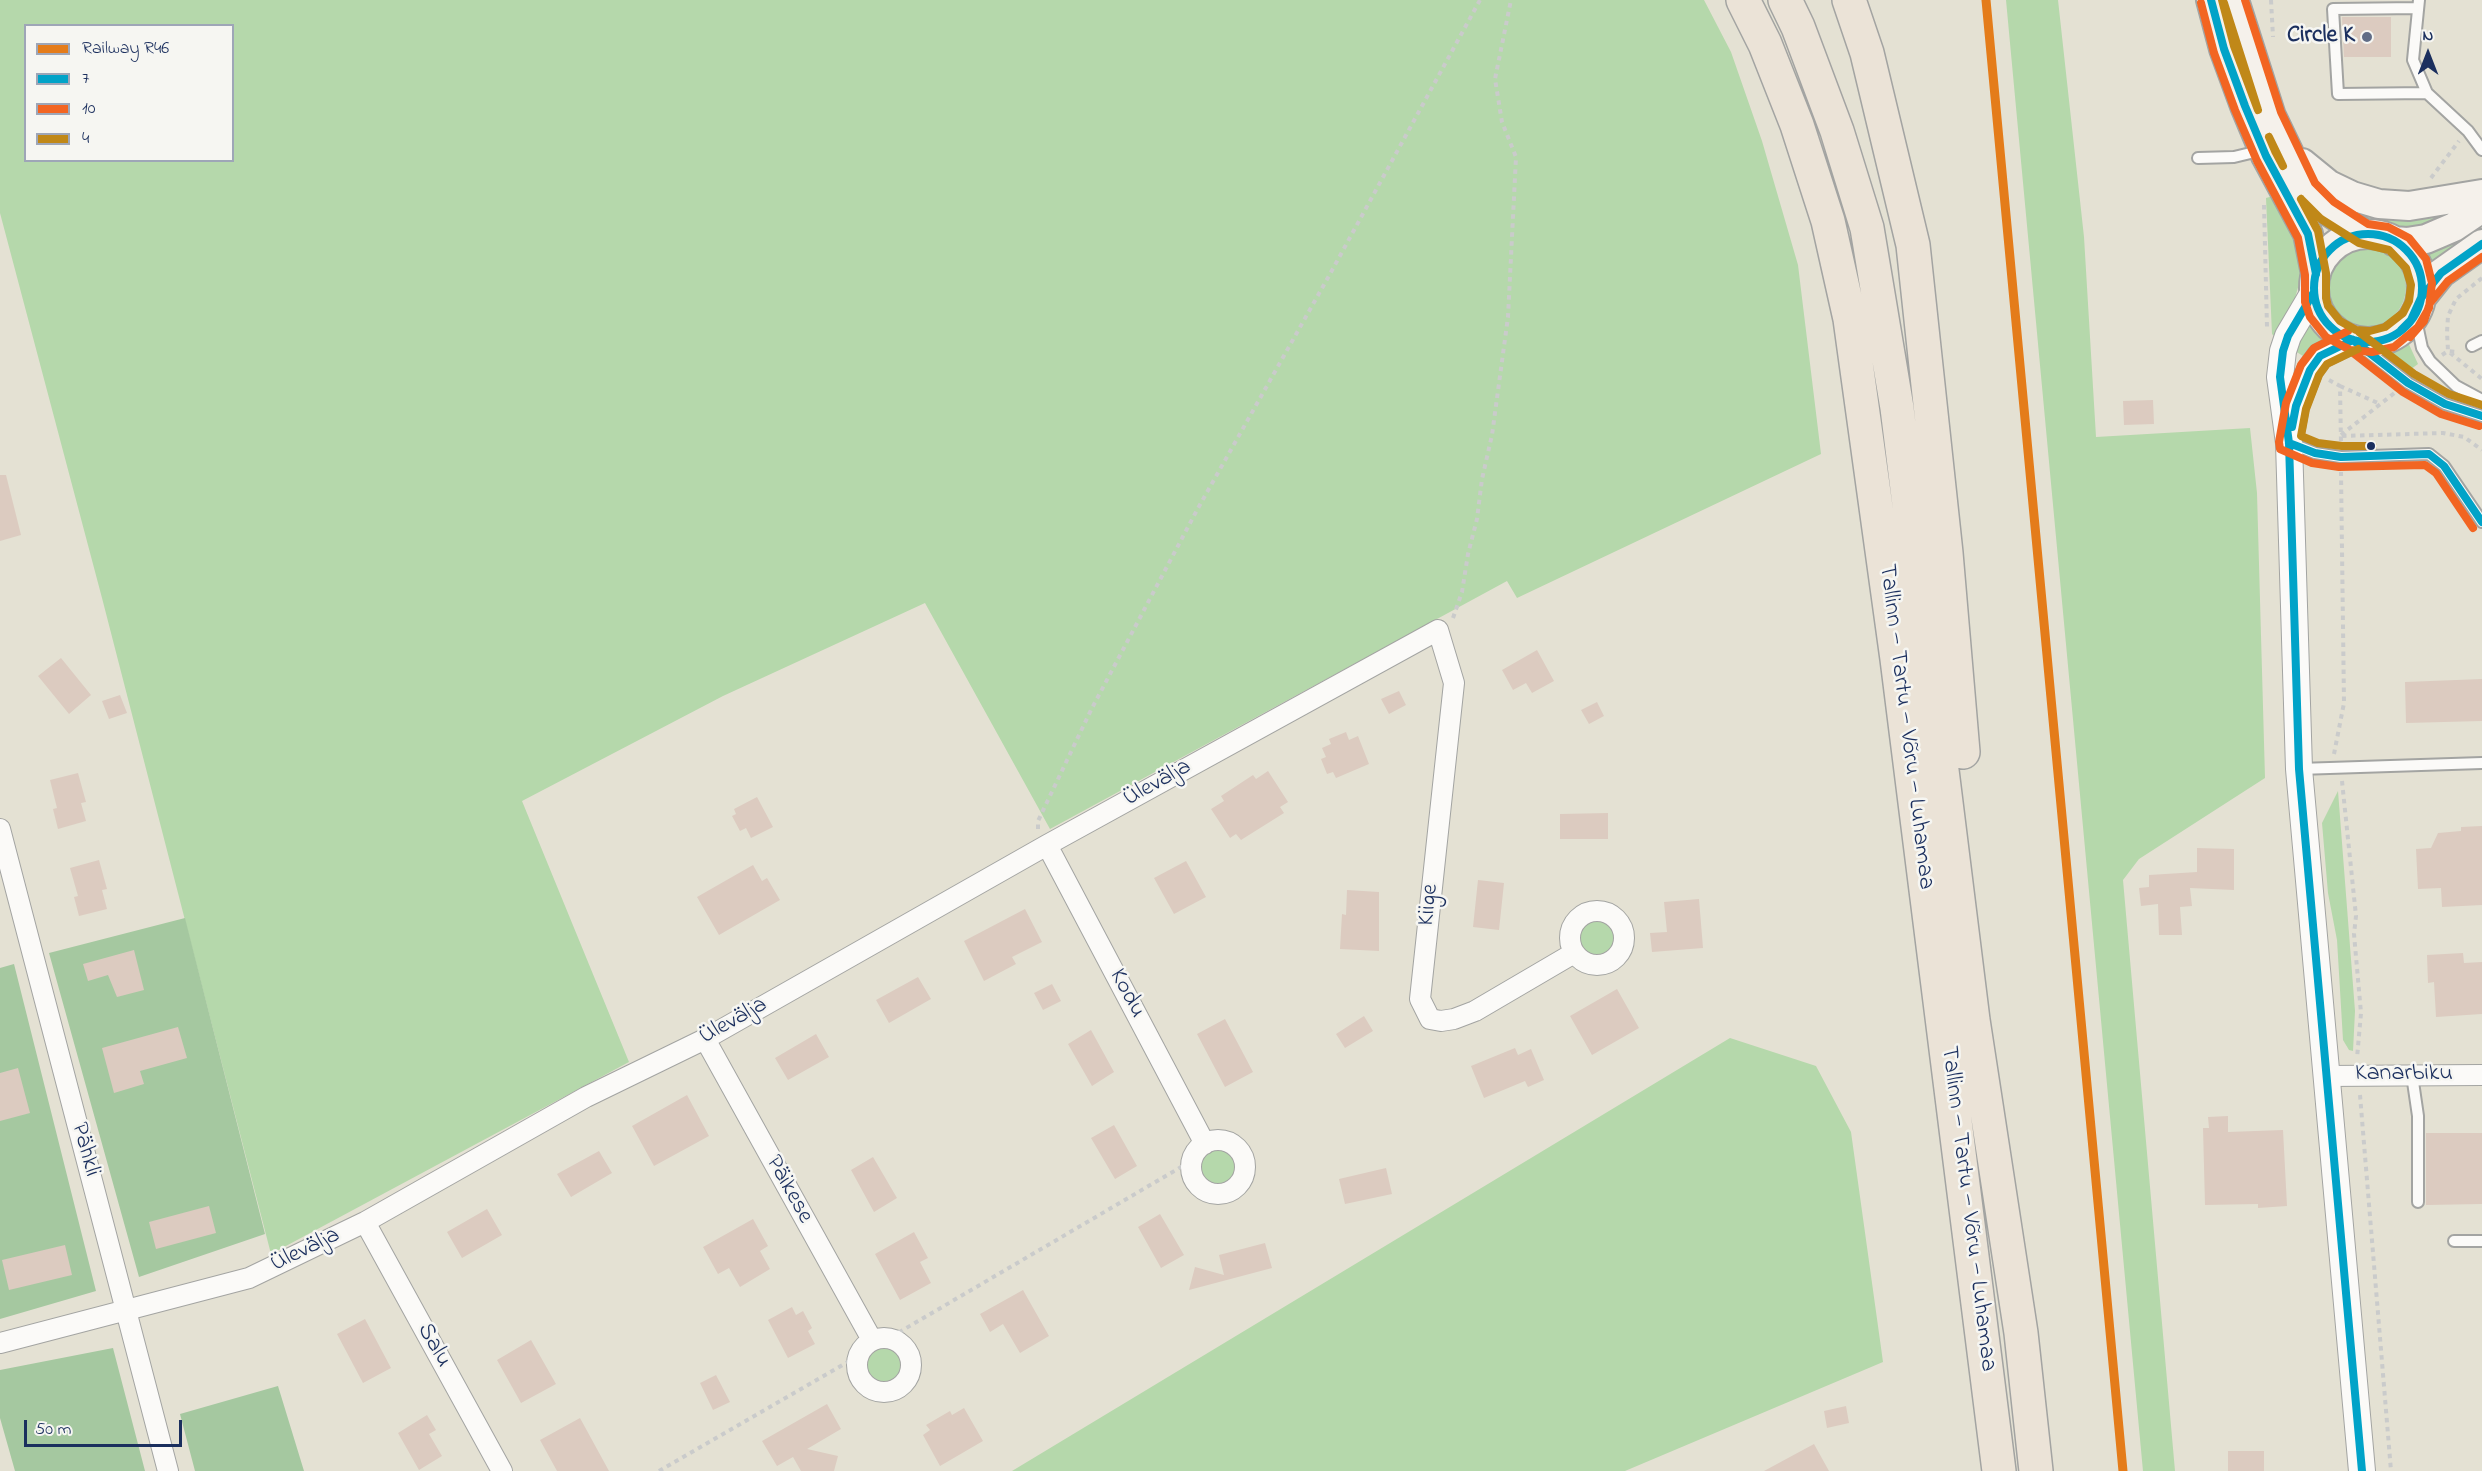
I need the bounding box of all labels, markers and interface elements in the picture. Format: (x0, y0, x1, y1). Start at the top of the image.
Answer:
place label: Circle K (2287, 23, 2355, 51)
legend (24, 24, 234, 162)
north arrow (2398, 24, 2458, 84)
text: N (2423, 24, 2433, 48)
marker: Circle K (2360, 30, 2374, 44)
text: Railway R46 (82, 36, 169, 62)
text: 7 (82, 66, 89, 92)
text: 10 (82, 96, 96, 122)
text: 4 (82, 126, 89, 152)
unlabelled marker (2365, 440, 2377, 452)
street label: Tallinn — Tartu — Võru — Luhamaa (1871, 563, 1939, 891)
street label: Ülevälja (1119, 754, 1197, 814)
street label: Kiige (1413, 883, 1447, 927)
street label: Kodu (1101, 965, 1151, 1023)
street label: Ülevälja (695, 992, 773, 1052)
street label: Tallinn — Tartu — Võru — Luhamaa (1933, 1045, 2001, 1373)
street label: Kanarbiku (2355, 1061, 2453, 1089)
street label: Pähkli (63, 1120, 105, 1180)
street label: Päikese (758, 1151, 818, 1229)
street label: Ülevälja (267, 1222, 345, 1280)
street label: Salu (409, 1319, 457, 1373)
scale bar (27, 1408, 184, 1446)
text: 50 m (35, 1417, 72, 1443)

